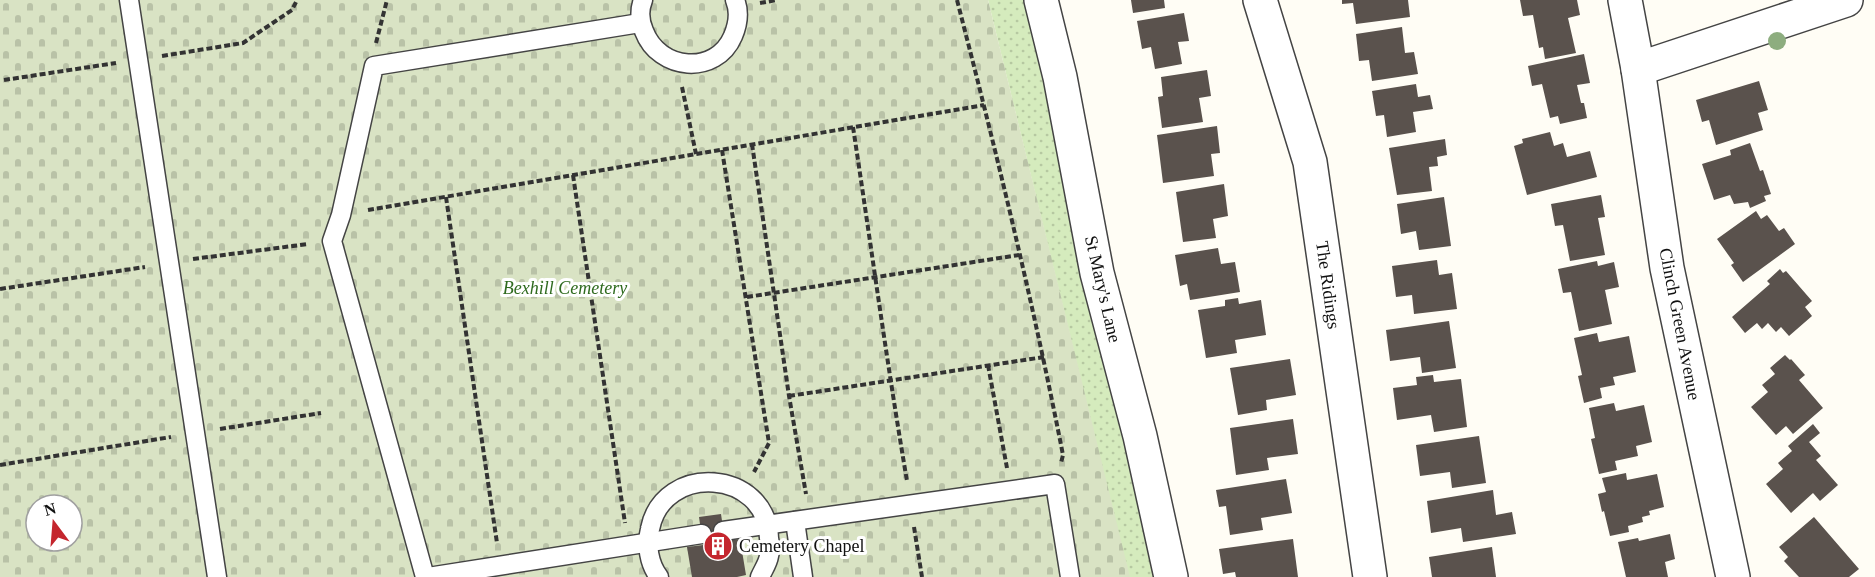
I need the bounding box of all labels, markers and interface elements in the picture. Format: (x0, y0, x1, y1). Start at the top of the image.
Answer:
street label: St Mary's Lane (1081, 234, 1125, 344)
street label: The Ridings (1312, 240, 1344, 330)
street label: Clinch Green Avenue (1655, 246, 1705, 402)
park label: Bexhill Cemetery (503, 278, 627, 298)
north arrow (24, 493, 84, 553)
text: N (42, 499, 58, 519)
building icon: Cemetery Chapel (702, 530, 734, 562)
place label: Cemetery Chapel (739, 536, 864, 556)

